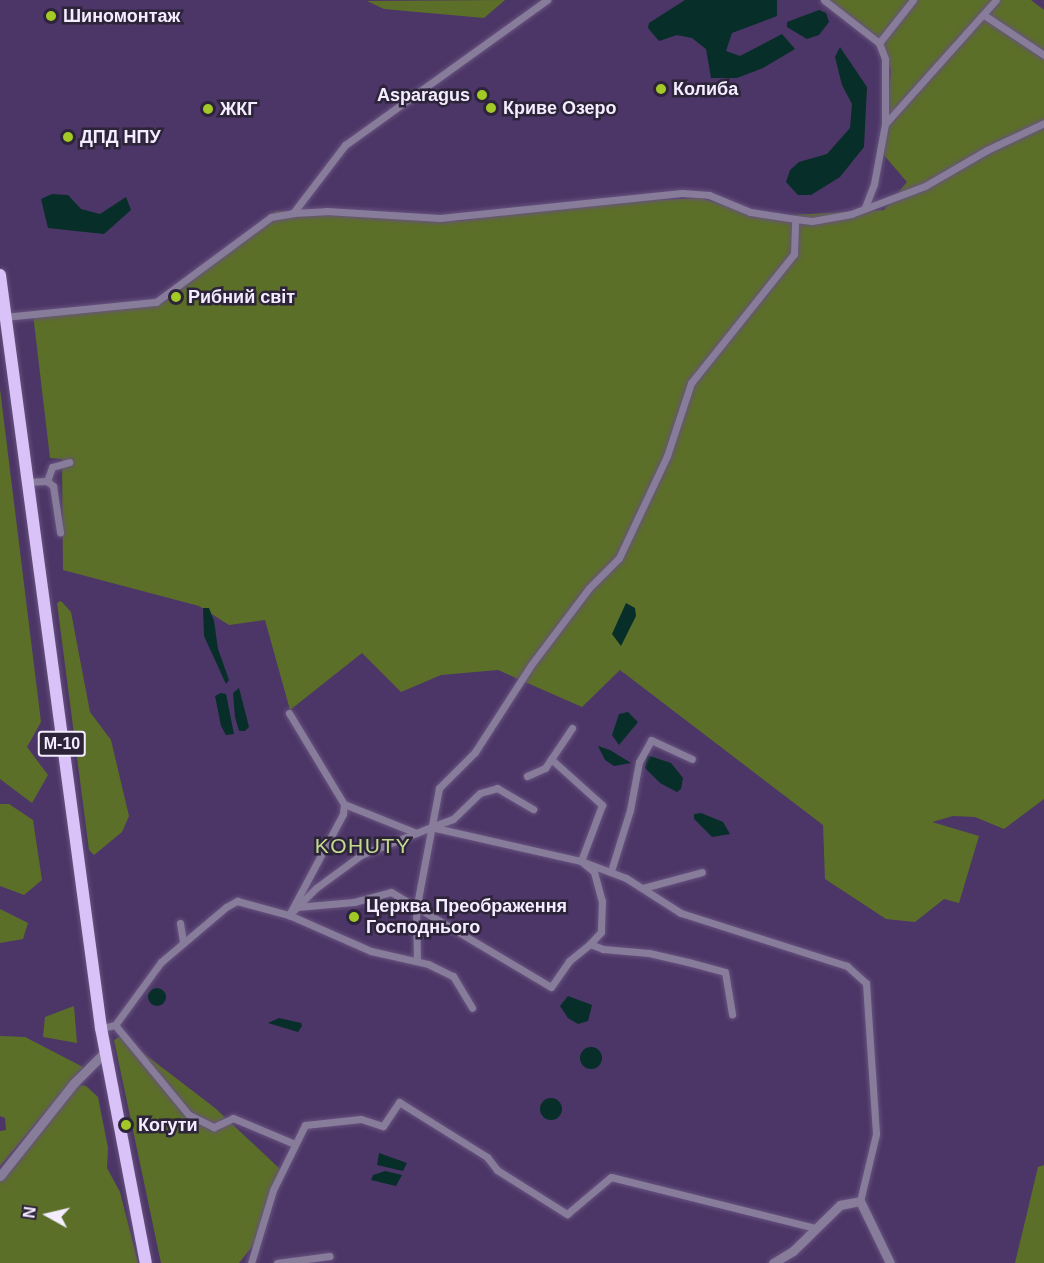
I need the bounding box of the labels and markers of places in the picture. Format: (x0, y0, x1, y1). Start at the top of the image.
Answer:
place label: Шиномонтаж (63, 5, 180, 27)
marker: Шиномонтаж (44, 9, 58, 23)
place label: Колиба (673, 78, 738, 100)
marker: Колиба (654, 82, 668, 96)
place label: Asparagus (377, 84, 470, 106)
marker: Asparagus (475, 88, 489, 102)
place label: Криве Озеро (503, 97, 617, 119)
place label: ЖКГ (220, 98, 257, 120)
marker: Криве Озеро (484, 101, 498, 115)
marker: ЖКГ (201, 102, 215, 116)
place label: ДПД НПУ (80, 126, 161, 148)
marker: ДПД НПУ (61, 130, 75, 144)
place label: Рибний світ (188, 286, 295, 308)
marker: Рибний світ (169, 290, 183, 304)
place label: Церква Преображення Господнього (366, 896, 567, 938)
marker: Церква Преображення Господнього (347, 910, 361, 924)
place label: Когути (138, 1114, 198, 1136)
marker: Когути (119, 1118, 133, 1132)

